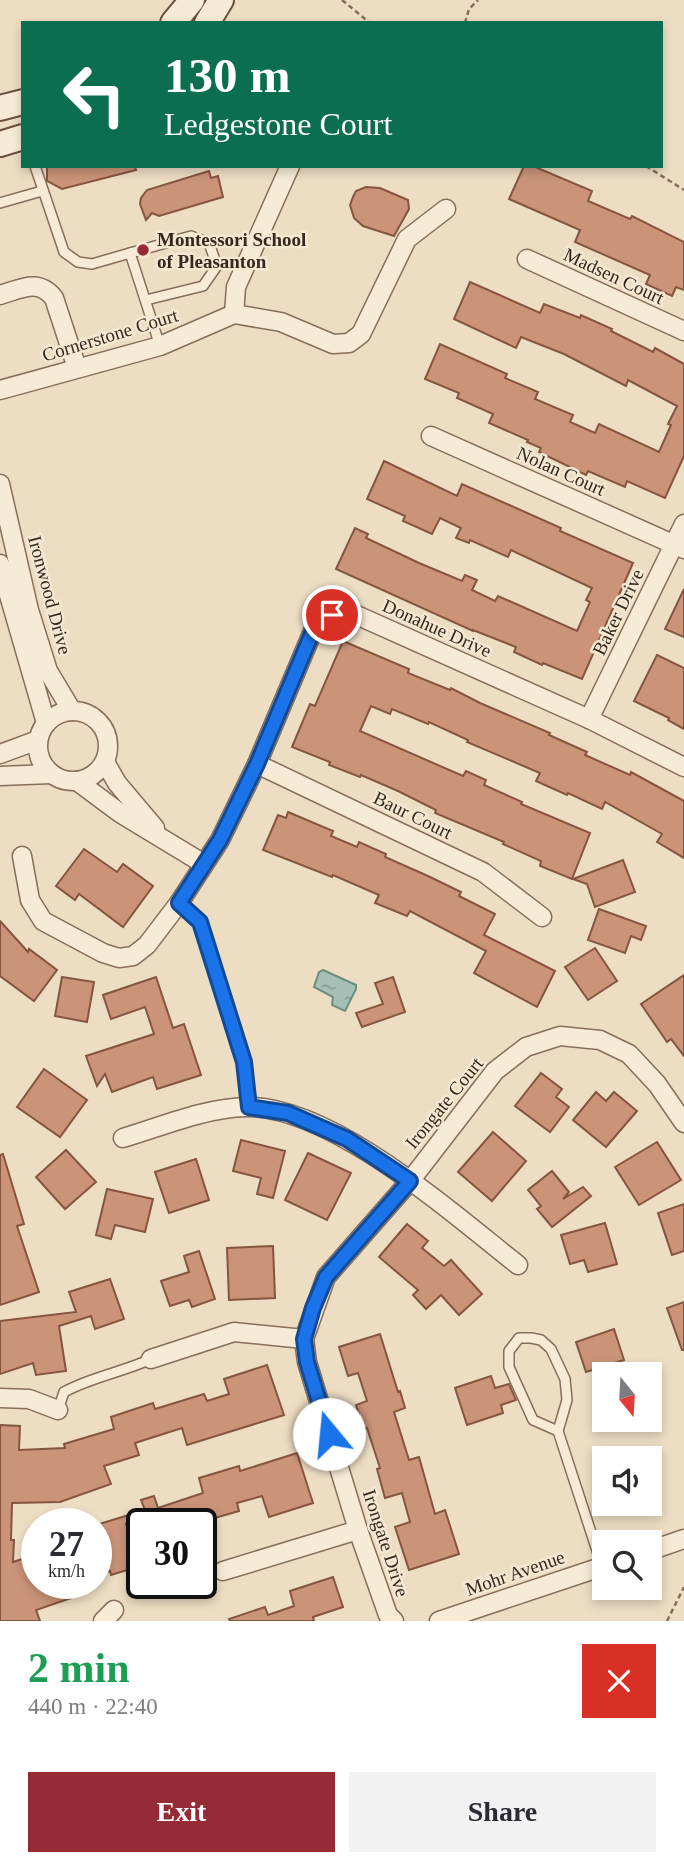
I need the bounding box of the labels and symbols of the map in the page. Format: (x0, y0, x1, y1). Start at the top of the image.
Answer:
place label: Montessori School of Pleasanton (157, 229, 306, 272)
marker: Montessori School of Pleasanton (135, 242, 151, 258)
street label: Madsen Court (561, 244, 668, 309)
street label: Cornerstone Court (40, 304, 181, 366)
street label: Nolan Court (514, 442, 609, 500)
street label: Ironwood Drive (24, 533, 76, 657)
street label: Baker Drive (588, 565, 648, 659)
pin (302, 585, 362, 645)
street label: Donahue Drive (379, 595, 495, 661)
street label: Baur Court (370, 787, 456, 843)
street label: Irongate Court (401, 1053, 488, 1153)
north arrow (592, 1362, 662, 1432)
position arrow (292, 1397, 366, 1471)
street label: Irongate Drive (359, 1487, 413, 1599)
speed limit sign: 30 (126, 1508, 217, 1599)
street label: Mohr Avenue (463, 1546, 567, 1600)

